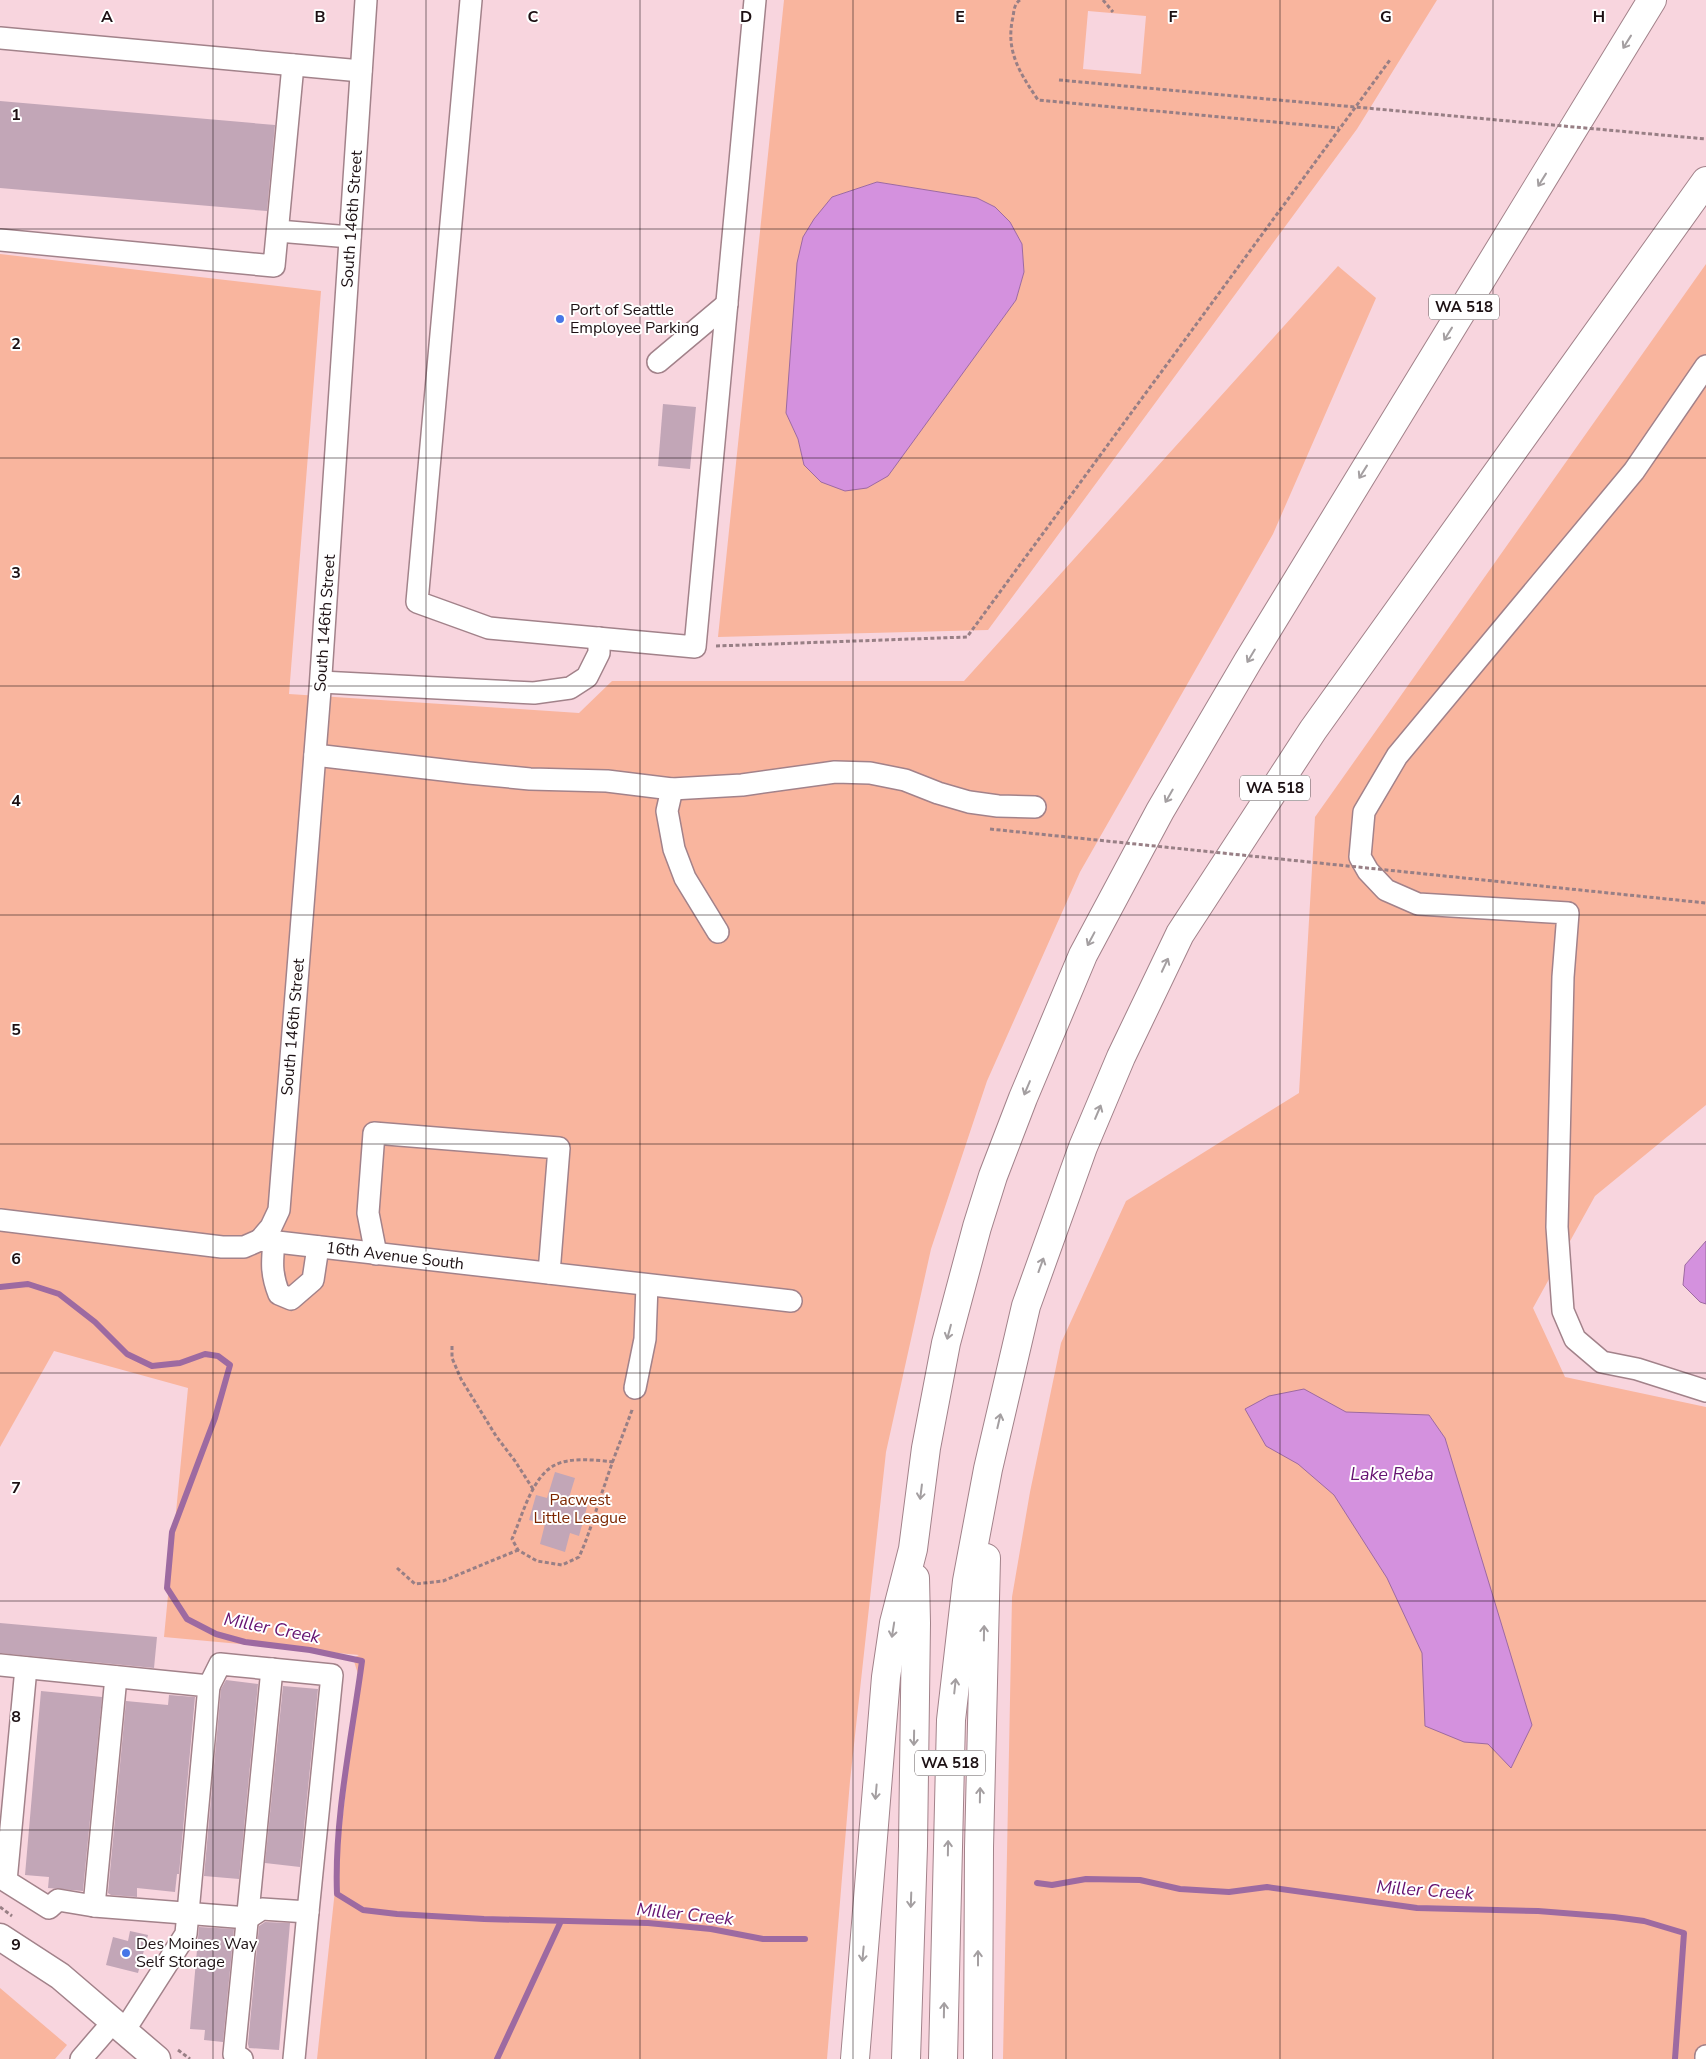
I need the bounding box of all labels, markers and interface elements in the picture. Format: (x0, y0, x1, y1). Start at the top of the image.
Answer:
text: A (101, 6, 113, 28)
text: B (314, 6, 326, 28)
text: C (528, 6, 539, 28)
text: D (740, 6, 752, 28)
text: E (955, 6, 965, 28)
text: F (1169, 6, 1178, 28)
text: G (1380, 6, 1392, 28)
text: H (1593, 6, 1605, 28)
one-way arrow (1621, 34, 1631, 48)
text: 1 (11, 104, 21, 126)
street label: South 146th Street (336, 149, 368, 288)
one-way arrow (1537, 173, 1547, 187)
road number: WA 518 (1429, 294, 1499, 320)
place label: Port of Seattle Employee Parking (570, 299, 699, 339)
marker: Port of Seattle Employee Parking (554, 313, 566, 325)
one-way arrow (1443, 326, 1453, 340)
text: 2 (11, 333, 21, 355)
one-way arrow (1358, 465, 1368, 479)
street label: South 146th Street (309, 553, 341, 692)
text: 3 (11, 562, 21, 584)
one-way arrow (1245, 648, 1255, 662)
road number: WA 518 (1240, 776, 1310, 800)
one-way arrow (1163, 789, 1173, 803)
text: 4 (11, 790, 21, 812)
one-way arrow (1086, 931, 1096, 946)
street label: South 146th Street (276, 957, 310, 1097)
one-way arrow (1161, 958, 1171, 973)
text: 5 (11, 1019, 21, 1041)
one-way arrow (1021, 1080, 1031, 1095)
one-way arrow (1094, 1105, 1103, 1120)
street label: 16th Avenue South (325, 1237, 465, 1275)
text: 6 (11, 1248, 21, 1270)
one-way arrow (1037, 1257, 1046, 1273)
one-way arrow (944, 1324, 953, 1340)
one-way arrow (995, 1414, 1004, 1430)
water label: Lake Reba (1350, 1462, 1434, 1486)
text: 7 (11, 1477, 21, 1499)
one-way arrow (915, 1484, 925, 1500)
park label: Pacwest Little League (533, 1489, 627, 1529)
water label: Miller Creek (222, 1607, 323, 1649)
one-way arrow (888, 1622, 898, 1638)
one-way arrow (979, 1625, 989, 1642)
one-way arrow (950, 1678, 960, 1694)
text: 8 (11, 1706, 21, 1728)
one-way arrow (909, 1729, 919, 1745)
road number: WA 518 (915, 1750, 985, 1776)
one-way arrow (872, 1783, 881, 1799)
one-way arrow (975, 1788, 985, 1804)
one-way arrow (943, 1840, 953, 1856)
water label: Miller Creek (1376, 1875, 1475, 1905)
one-way arrow (906, 1892, 916, 1908)
water label: Miller Creek (635, 1897, 736, 1931)
place label: Des Moines Way Self Storage (136, 1933, 258, 1973)
text: 9 (11, 1934, 21, 1956)
one-way arrow (859, 1945, 868, 1961)
marker: Des Moines Way Self Storage (120, 1947, 132, 1959)
one-way arrow (973, 1950, 983, 1966)
one-way arrow (939, 2003, 949, 2019)

